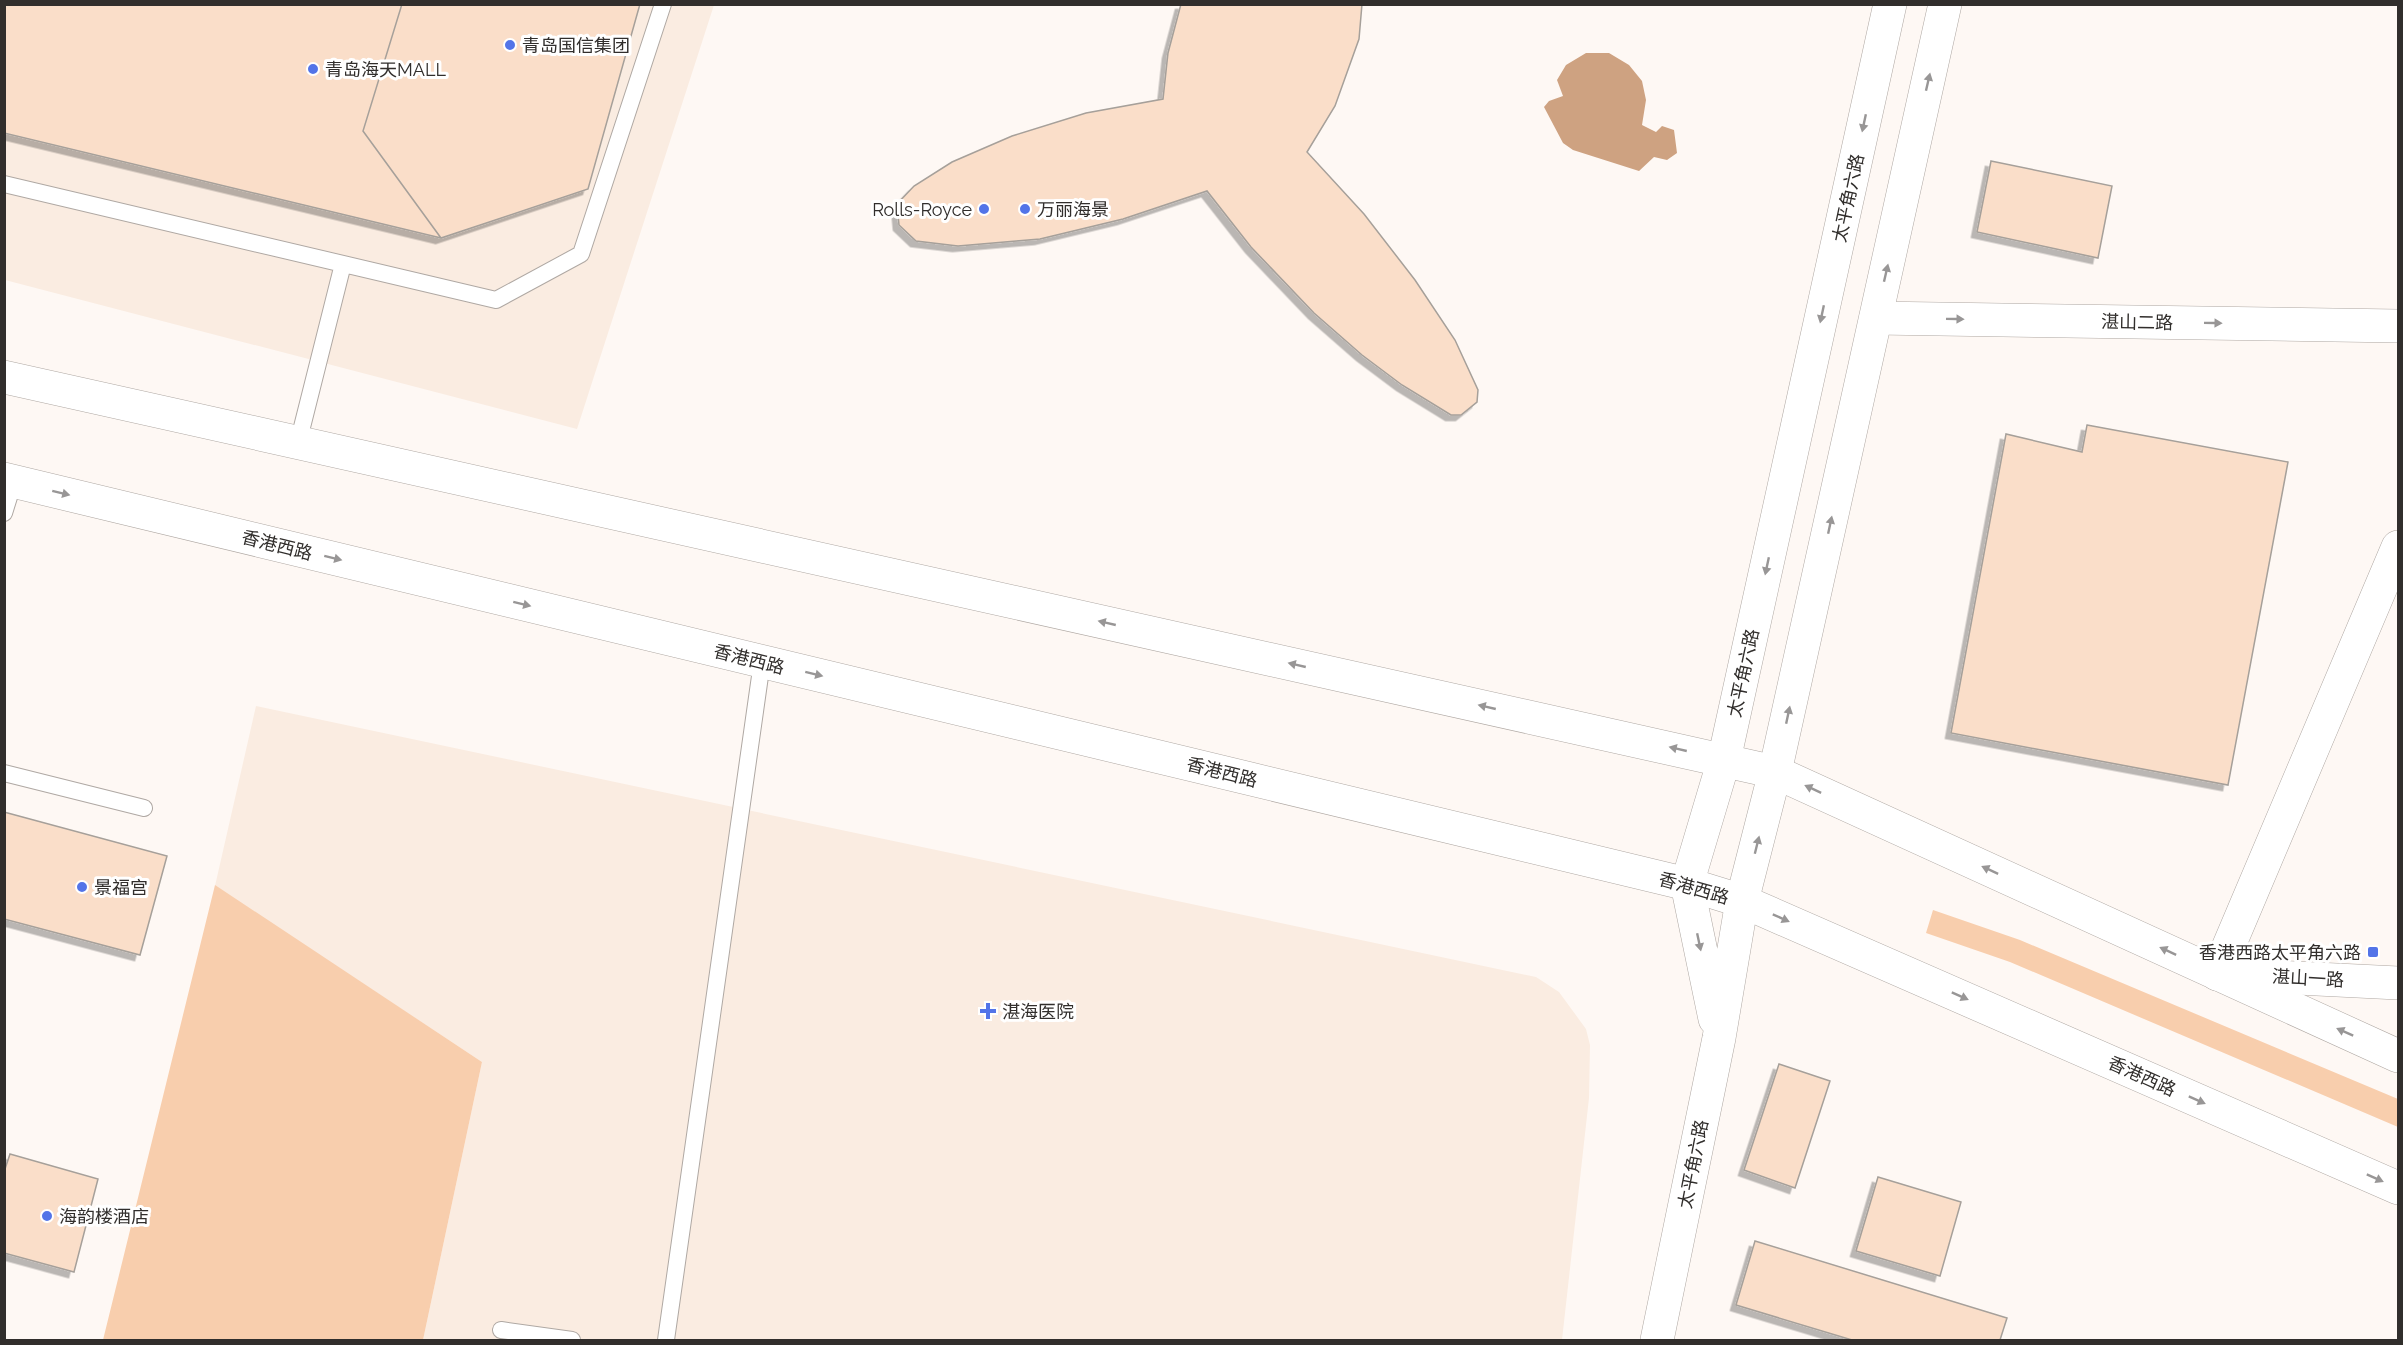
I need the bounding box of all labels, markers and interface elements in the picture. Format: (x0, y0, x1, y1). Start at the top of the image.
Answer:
place label: 青岛国信集团 (522, 35, 630, 56)
marker: 青岛国信集团 (503, 38, 517, 52)
place label: 青岛海天MALL (325, 59, 446, 80)
marker: 青岛海天MALL (306, 62, 320, 76)
one-way arrow (1924, 73, 1933, 92)
one-way arrow (1859, 114, 1868, 133)
street label: 太平角六路 (1828, 152, 1868, 244)
place label: Rolls-Royce (872, 199, 972, 220)
place label: 万丽海景 (1037, 199, 1109, 220)
marker: Rolls-Royce (977, 202, 991, 216)
marker: 万丽海景 (1018, 202, 1032, 216)
one-way arrow (1881, 263, 1891, 282)
one-way arrow (1817, 304, 1826, 323)
street label: 湛山二路 (2101, 311, 2173, 333)
one-way arrow (1946, 314, 1965, 324)
one-way arrow (2203, 318, 2222, 328)
one-way arrow (52, 488, 71, 498)
one-way arrow (1826, 515, 1835, 534)
street label: 香港西路 (240, 526, 314, 564)
one-way arrow (323, 554, 342, 564)
one-way arrow (1761, 556, 1771, 575)
one-way arrow (513, 599, 531, 609)
one-way arrow (1097, 617, 1116, 627)
street label: 太平角六路 (1723, 627, 1763, 719)
street label: 香港西路 (712, 640, 786, 678)
one-way arrow (1287, 660, 1306, 669)
one-way arrow (805, 670, 823, 680)
one-way arrow (1478, 702, 1497, 711)
one-way arrow (1784, 705, 1793, 724)
one-way arrow (1668, 744, 1687, 754)
street label: 香港西路 (1185, 753, 1259, 791)
one-way arrow (1804, 784, 1822, 794)
one-way arrow (1753, 836, 1762, 854)
one-way arrow (1982, 866, 1999, 875)
street label: 香港西路 (1657, 868, 1731, 908)
place label: 景福宫 (94, 877, 148, 898)
marker: 景福宫 (75, 880, 89, 894)
one-way arrow (1773, 914, 1790, 923)
one-way arrow (1695, 932, 1704, 951)
place label: 香港西路太平角六路 (2199, 942, 2361, 963)
marker: 香港西路太平角六路 (2366, 945, 2380, 959)
one-way arrow (2159, 947, 2176, 956)
street label: 湛山一路 (2271, 966, 2345, 990)
one-way arrow (1952, 992, 1969, 1001)
place label: 湛海医院 (1002, 1001, 1074, 1022)
marker: 湛海医院 (979, 1002, 997, 1020)
one-way arrow (2336, 1027, 2354, 1037)
street label: 香港西路 (2105, 1052, 2179, 1100)
one-way arrow (2188, 1095, 2205, 1104)
street label: 太平角六路 (1674, 1118, 1712, 1210)
one-way arrow (2367, 1173, 2384, 1182)
place label: 海韵楼酒店 (59, 1206, 149, 1227)
marker: 海韵楼酒店 (40, 1209, 54, 1223)

